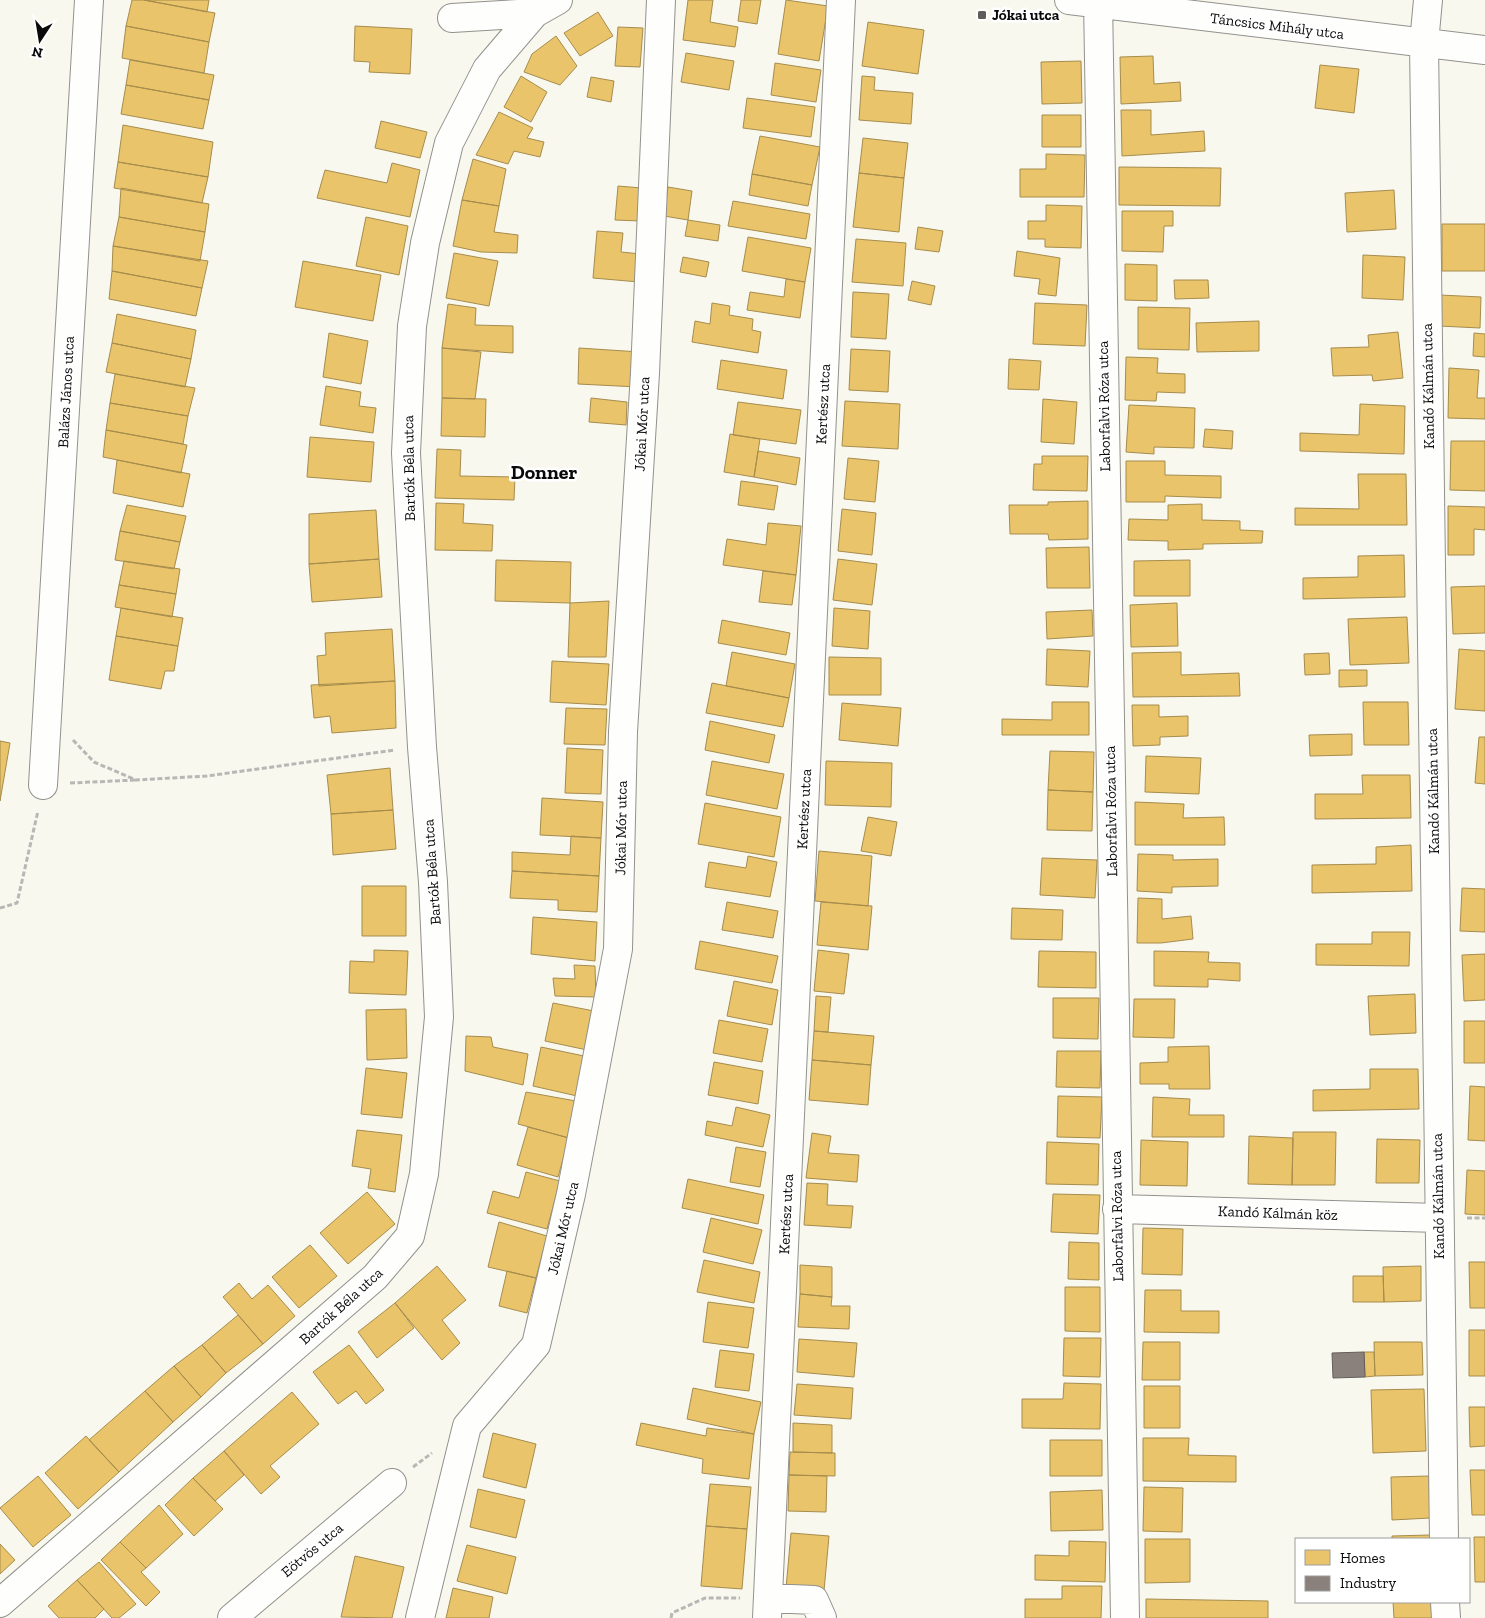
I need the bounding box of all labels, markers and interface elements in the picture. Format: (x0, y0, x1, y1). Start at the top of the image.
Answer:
place label: Jókai utca (992, 6, 1060, 24)
marker: Jókai utca (976, 9, 988, 21)
street label: Táncsics Mihály utca (1209, 9, 1345, 43)
north arrow (15, 15, 65, 65)
text: N (30, 43, 44, 62)
street label: Kandó Kálmán utca (1418, 323, 1438, 449)
street label: Balázs János utca (54, 335, 78, 449)
street label: Laborfalvi Róza utca (1094, 340, 1114, 472)
street label: Kertész utca (812, 363, 834, 445)
street label: Jókai Mór utca (631, 376, 653, 472)
street label: Bartók Béla utca (399, 415, 419, 521)
district label: Donner (511, 460, 577, 484)
street label: Kandó Kálmán utca (1423, 728, 1443, 854)
street label: Laborfalvi Róza utca (1101, 745, 1121, 877)
street label: Kertész utca (793, 768, 815, 850)
street label: Jókai Mór utca (611, 780, 631, 876)
street label: Bartók Béla utca (419, 819, 445, 925)
street label: Kandó Kálmán utca (1428, 1133, 1448, 1259)
street label: Laborfalvi Róza utca (1107, 1150, 1127, 1282)
street label: Kertész utca (775, 1173, 797, 1255)
street label: Jókai Mór utca (544, 1180, 582, 1276)
street label: Kandó Kálmán köz (1218, 1202, 1338, 1224)
street label: Bartók Béla utca (296, 1264, 386, 1348)
street label: Eötvös utca (277, 1519, 347, 1581)
legend (1295, 1538, 1470, 1603)
text: Homes (1340, 1549, 1385, 1567)
text: Industry (1340, 1574, 1397, 1592)

